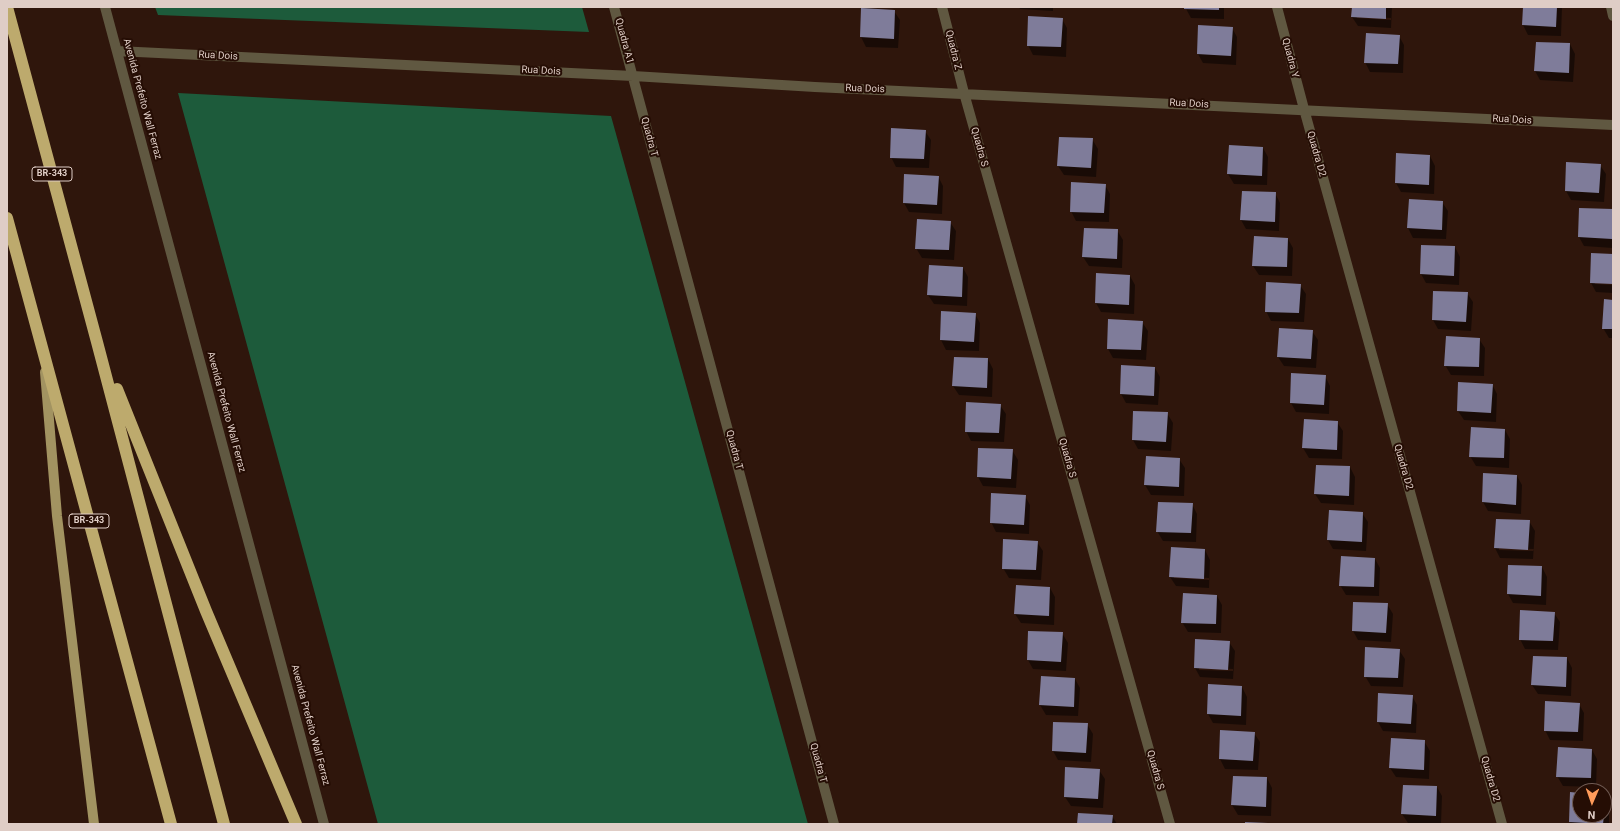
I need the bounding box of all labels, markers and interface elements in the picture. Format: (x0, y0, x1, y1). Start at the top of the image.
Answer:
street label: Quadra A1 (612, 17, 636, 65)
street label: Quadra Z (942, 29, 964, 71)
street label: Avenida Prefeito Wall Ferraz (120, 37, 164, 161)
street label: Quadra Y (1279, 37, 1301, 79)
street label: Rua Dois (198, 49, 238, 63)
street label: Rua Dois (521, 64, 561, 78)
street label: Rua Dois (845, 82, 885, 96)
street label: Rua Dois (1169, 97, 1209, 111)
street label: Rua Dois (1492, 113, 1532, 127)
street label: Quadra T (638, 116, 660, 158)
street label: Quadra S (968, 126, 990, 168)
street label: Quadra D2 (1304, 130, 1328, 178)
road number: BR-343 (32, 167, 72, 181)
street label: Avenida Prefeito Wall Ferraz (204, 350, 248, 474)
street label: Quadra T (723, 429, 745, 471)
street label: Quadra S (1056, 437, 1078, 479)
street label: Quadra D2 (1391, 443, 1415, 491)
road number: BR-343 (69, 514, 109, 528)
street label: Avenida Prefeito Wall Ferraz (288, 663, 332, 787)
street label: Quadra T (807, 742, 829, 784)
street label: Quadra S (1144, 749, 1166, 791)
street label: Quadra D2 (1478, 755, 1502, 803)
north arrow (1572, 783, 1612, 823)
text: N (1587, 808, 1596, 821)

